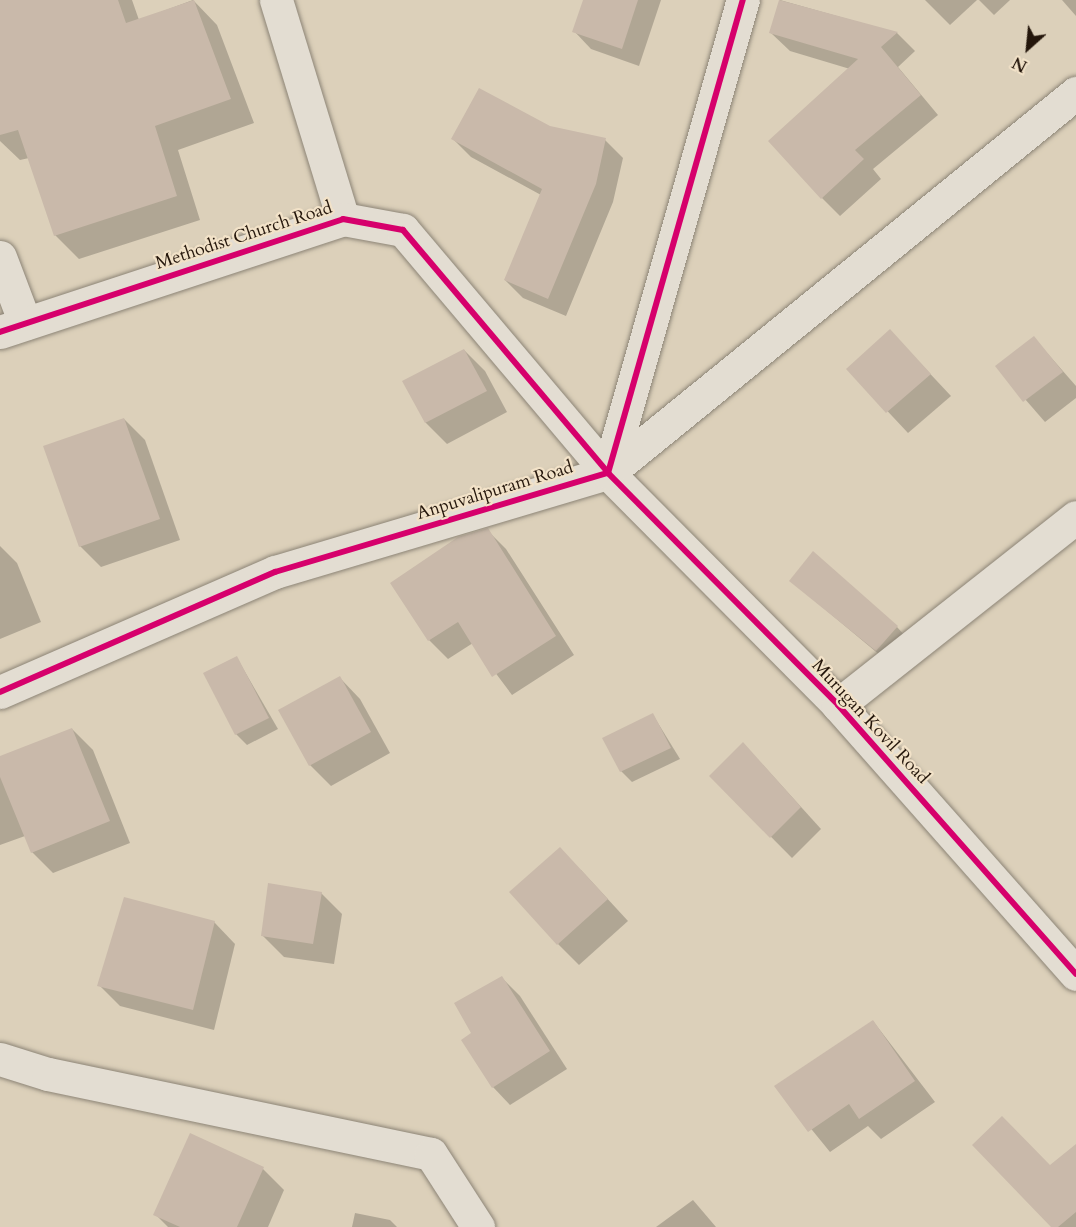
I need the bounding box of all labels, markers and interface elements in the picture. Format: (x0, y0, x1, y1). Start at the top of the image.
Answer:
north arrow (998, 18, 1058, 78)
text: N (1009, 51, 1031, 77)
street label: Methodist Church Road (153, 197, 335, 275)
street label: Anpuvalipuram Road (414, 457, 576, 525)
street label: Murugan Kovil Road (807, 655, 933, 789)

